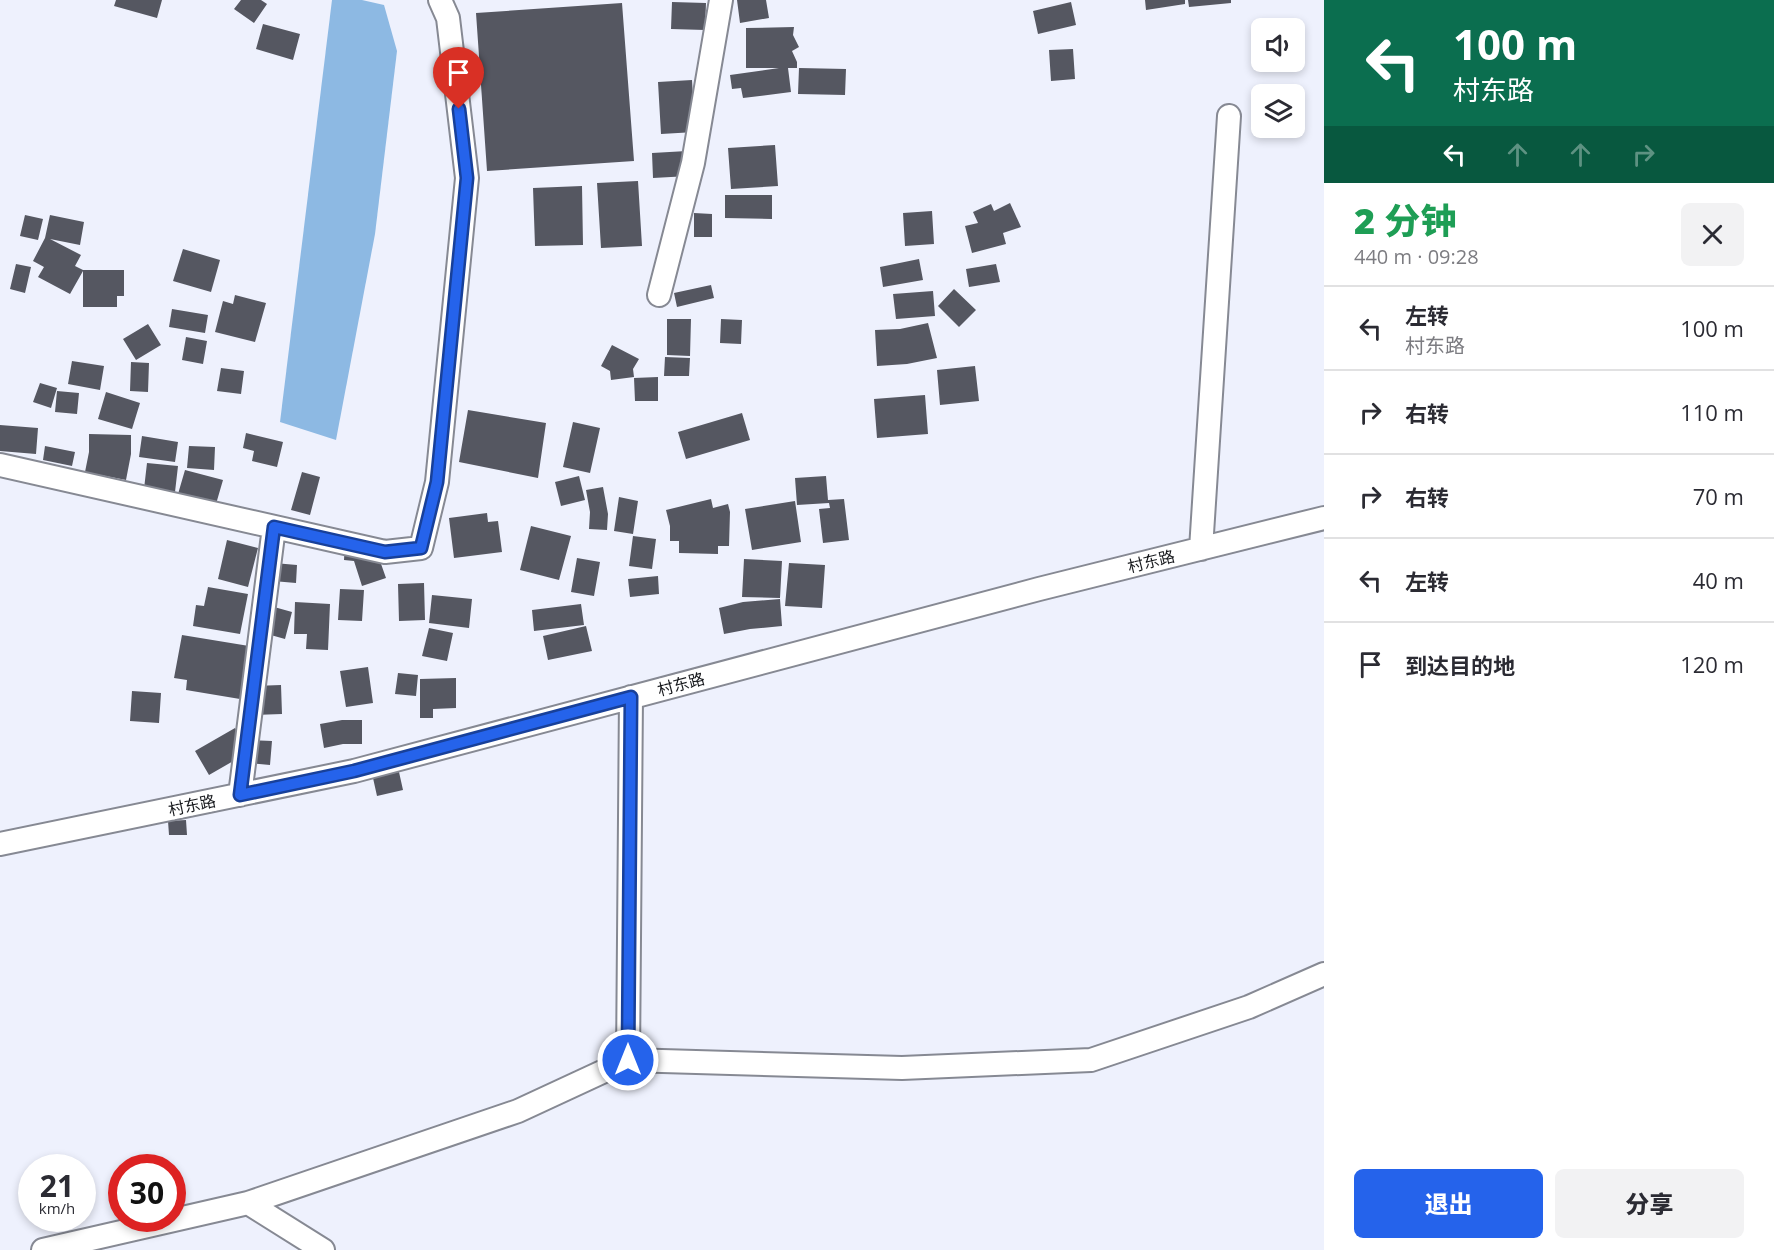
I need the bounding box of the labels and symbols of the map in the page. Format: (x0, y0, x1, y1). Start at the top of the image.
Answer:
pin (433, 47, 484, 109)
street label: 村东路 (1125, 545, 1177, 577)
street label: 村东路 (655, 667, 707, 701)
street label: 村东路 (166, 789, 218, 821)
position arrow (596, 1028, 660, 1092)
speed limit sign: 30 (108, 1154, 186, 1232)

